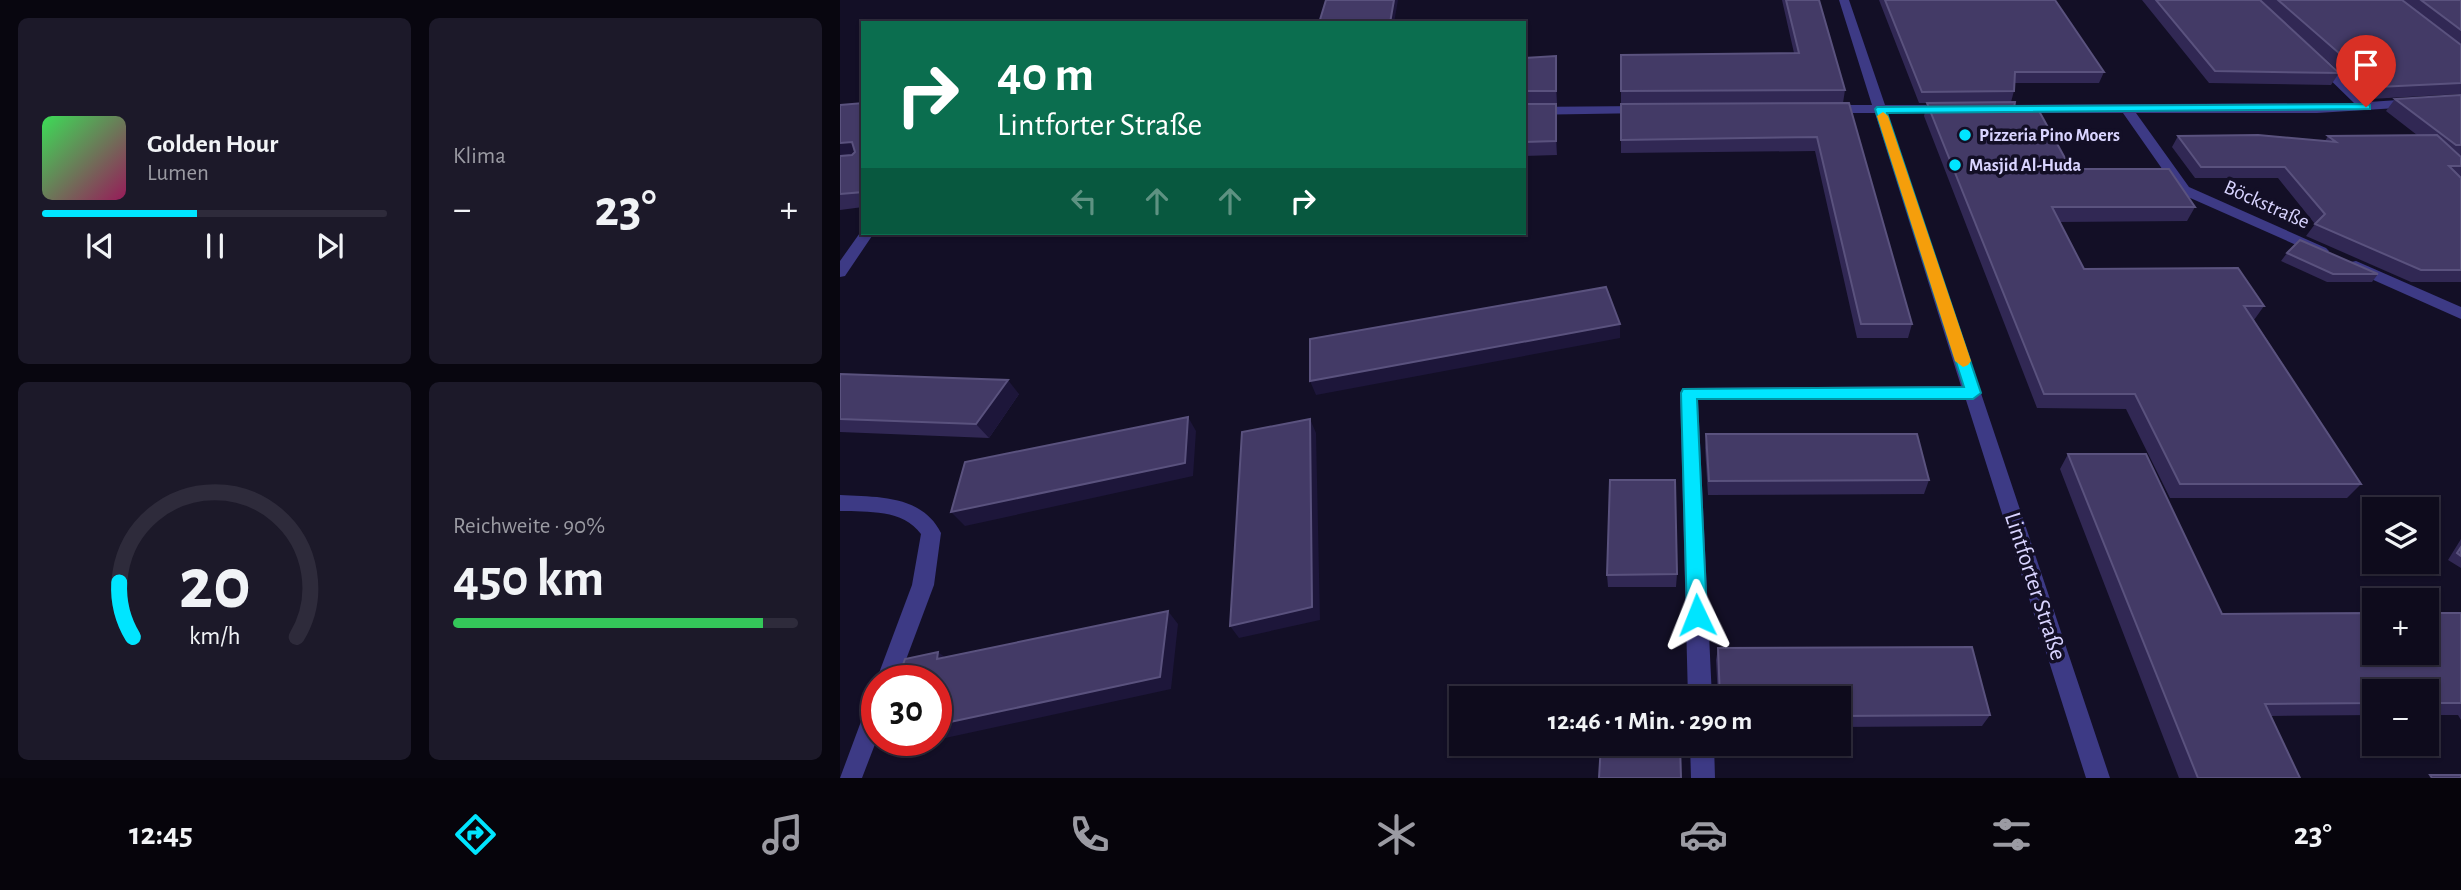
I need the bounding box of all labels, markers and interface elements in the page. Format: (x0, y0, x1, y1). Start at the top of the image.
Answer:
pin (2336, 35, 2396, 107)
icon: arrive (2347, 46, 2385, 84)
icon: right (882, 49, 973, 140)
text: 40 m (997, 51, 1094, 100)
text: Lintforter Straße (997, 109, 1202, 141)
marker: Pizzeria Pino Moers (1957, 127, 1973, 143)
place label: Pizzeria Pino Moers (1979, 127, 2120, 145)
text: Golden Hour (147, 131, 278, 157)
text: Klima (453, 145, 506, 168)
marker: Masjid Al-Huda (1947, 157, 1963, 173)
place label: Masjid Al-Huda (1969, 157, 2082, 175)
text: Lumen (147, 162, 209, 185)
street label: Böckstraße (2221, 176, 2313, 233)
icon: left (1065, 182, 1103, 220)
icon: ahead (1138, 182, 1176, 220)
icon: ahead (1211, 182, 1249, 220)
icon: right (1284, 182, 1322, 220)
text: 23° (594, 183, 657, 235)
text: − (453, 191, 471, 229)
text: + (780, 191, 798, 229)
icon: previous (81, 227, 119, 265)
icon: pause (196, 227, 234, 265)
icon: next (311, 227, 349, 265)
map controls (2362, 497, 2439, 756)
button: layers (2362, 497, 2439, 574)
street label: Lintforter Straße (2000, 509, 2070, 663)
text: Reichweite · 90% (453, 515, 605, 538)
text: 20 (178, 549, 251, 622)
text: 450 km (453, 553, 604, 605)
position arrow (1660, 578, 1734, 652)
button: + (2362, 588, 2439, 665)
text: km/h (189, 624, 240, 649)
speed limit sign: 30 (861, 665, 952, 756)
button: − (2362, 679, 2439, 756)
text: 12:46 · 1 Min. · 290 m (1548, 708, 1752, 734)
icon: directions (451, 810, 500, 859)
icon: music (758, 810, 807, 859)
icon: phone (1065, 810, 1114, 859)
icon: climate (1372, 810, 1421, 859)
icon: car (1679, 810, 1728, 859)
icon: filters (1987, 810, 2036, 859)
text: 12:45 (129, 818, 193, 850)
text: 23° (2294, 818, 2332, 850)

